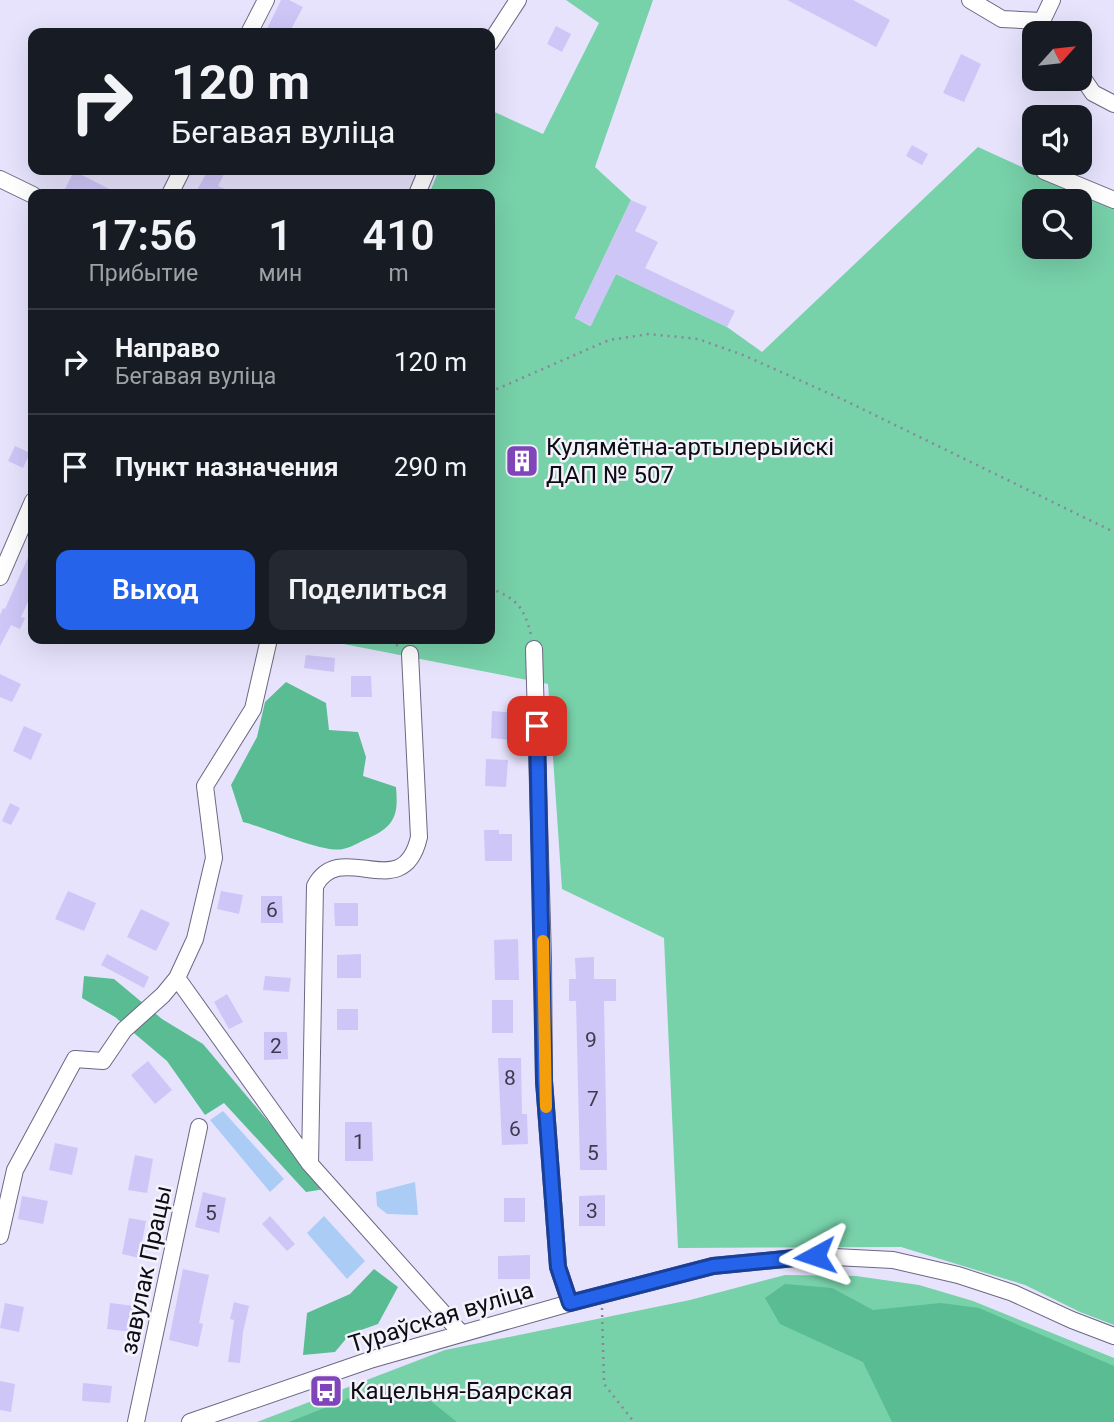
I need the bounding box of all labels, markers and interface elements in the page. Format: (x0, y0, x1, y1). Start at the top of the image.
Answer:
north arrow (1022, 21, 1092, 91)
map controls (1022, 21, 1092, 259)
text: 120 m (171, 54, 310, 111)
icon: right (56, 56, 147, 147)
button: sound (1022, 105, 1092, 175)
text: Бегавая вуліца (171, 113, 395, 151)
button: search (1022, 189, 1092, 259)
text: 17:56 (90, 211, 197, 260)
text: 1 (268, 211, 292, 260)
text: 410 (363, 211, 435, 260)
text: Прибытие (88, 260, 198, 287)
text: мин (259, 260, 302, 287)
text: m (389, 260, 409, 287)
text: Направо (115, 333, 220, 363)
icon: right (56, 343, 94, 381)
text: 120 m (394, 347, 467, 377)
text: Бегавая вуліца (115, 363, 276, 390)
place label: Кулямётна-артылерыйскі ДАП № 507 (546, 433, 834, 489)
building icon: Кулямётна-артылерыйскі ДАП № 507 (503, 442, 541, 480)
icon: arrive (56, 448, 94, 486)
text: Пункт назначения (115, 452, 339, 482)
text: 290 m (394, 452, 467, 482)
button: Выход (56, 550, 255, 630)
button: Поделиться (269, 550, 467, 630)
pin (507, 696, 567, 756)
icon: arrive (518, 707, 556, 745)
house number: 6 (266, 898, 278, 922)
house number: 9 (585, 1028, 597, 1052)
house number: 2 (270, 1034, 282, 1058)
house number: 8 (504, 1066, 516, 1090)
house number: 7 (587, 1087, 599, 1111)
house number: 6 (509, 1117, 521, 1141)
house number: 1 (353, 1130, 365, 1154)
house number: 5 (587, 1141, 599, 1165)
street label: завулак Працы (114, 1183, 178, 1357)
house number: 3 (586, 1199, 598, 1223)
house number: 5 (205, 1201, 217, 1225)
position arrow (778, 1219, 852, 1293)
street label: Тураўская вуліца (345, 1276, 537, 1358)
bus stop icon: Кацельня-Баярская (307, 1372, 345, 1410)
place label: Кацельня-Баярская (350, 1377, 573, 1405)

